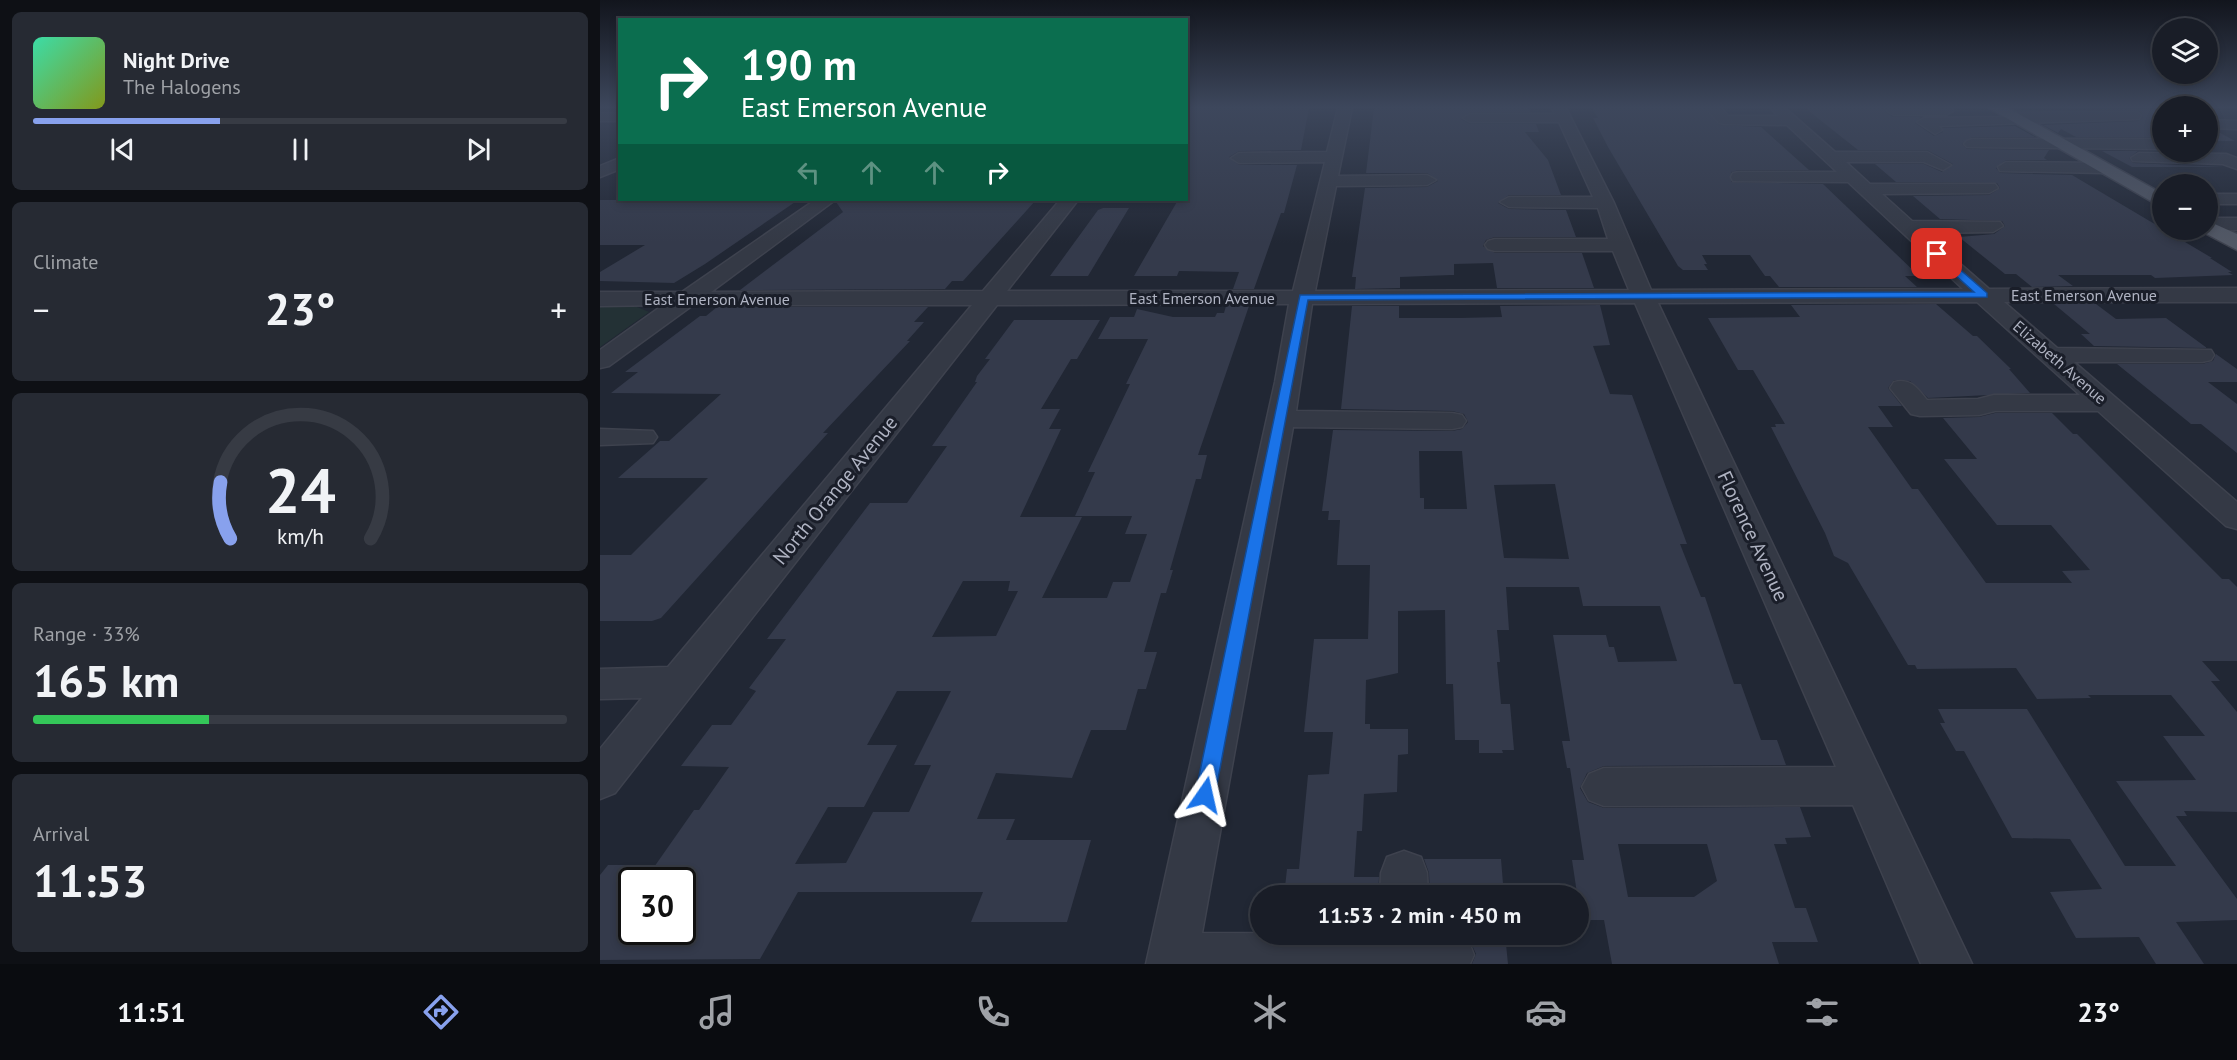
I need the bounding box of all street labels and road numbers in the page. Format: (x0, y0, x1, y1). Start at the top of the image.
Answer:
street label: East Emerson Avenue (2011, 285, 2157, 305)
street label: East Emerson Avenue (1129, 288, 1275, 308)
street label: East Emerson Avenue (644, 289, 790, 309)
street label: Elizabeth Avenue (2009, 316, 2111, 408)
street label: North Orange Avenue (767, 410, 903, 570)
street label: Florence Avenue (1711, 467, 1795, 605)

